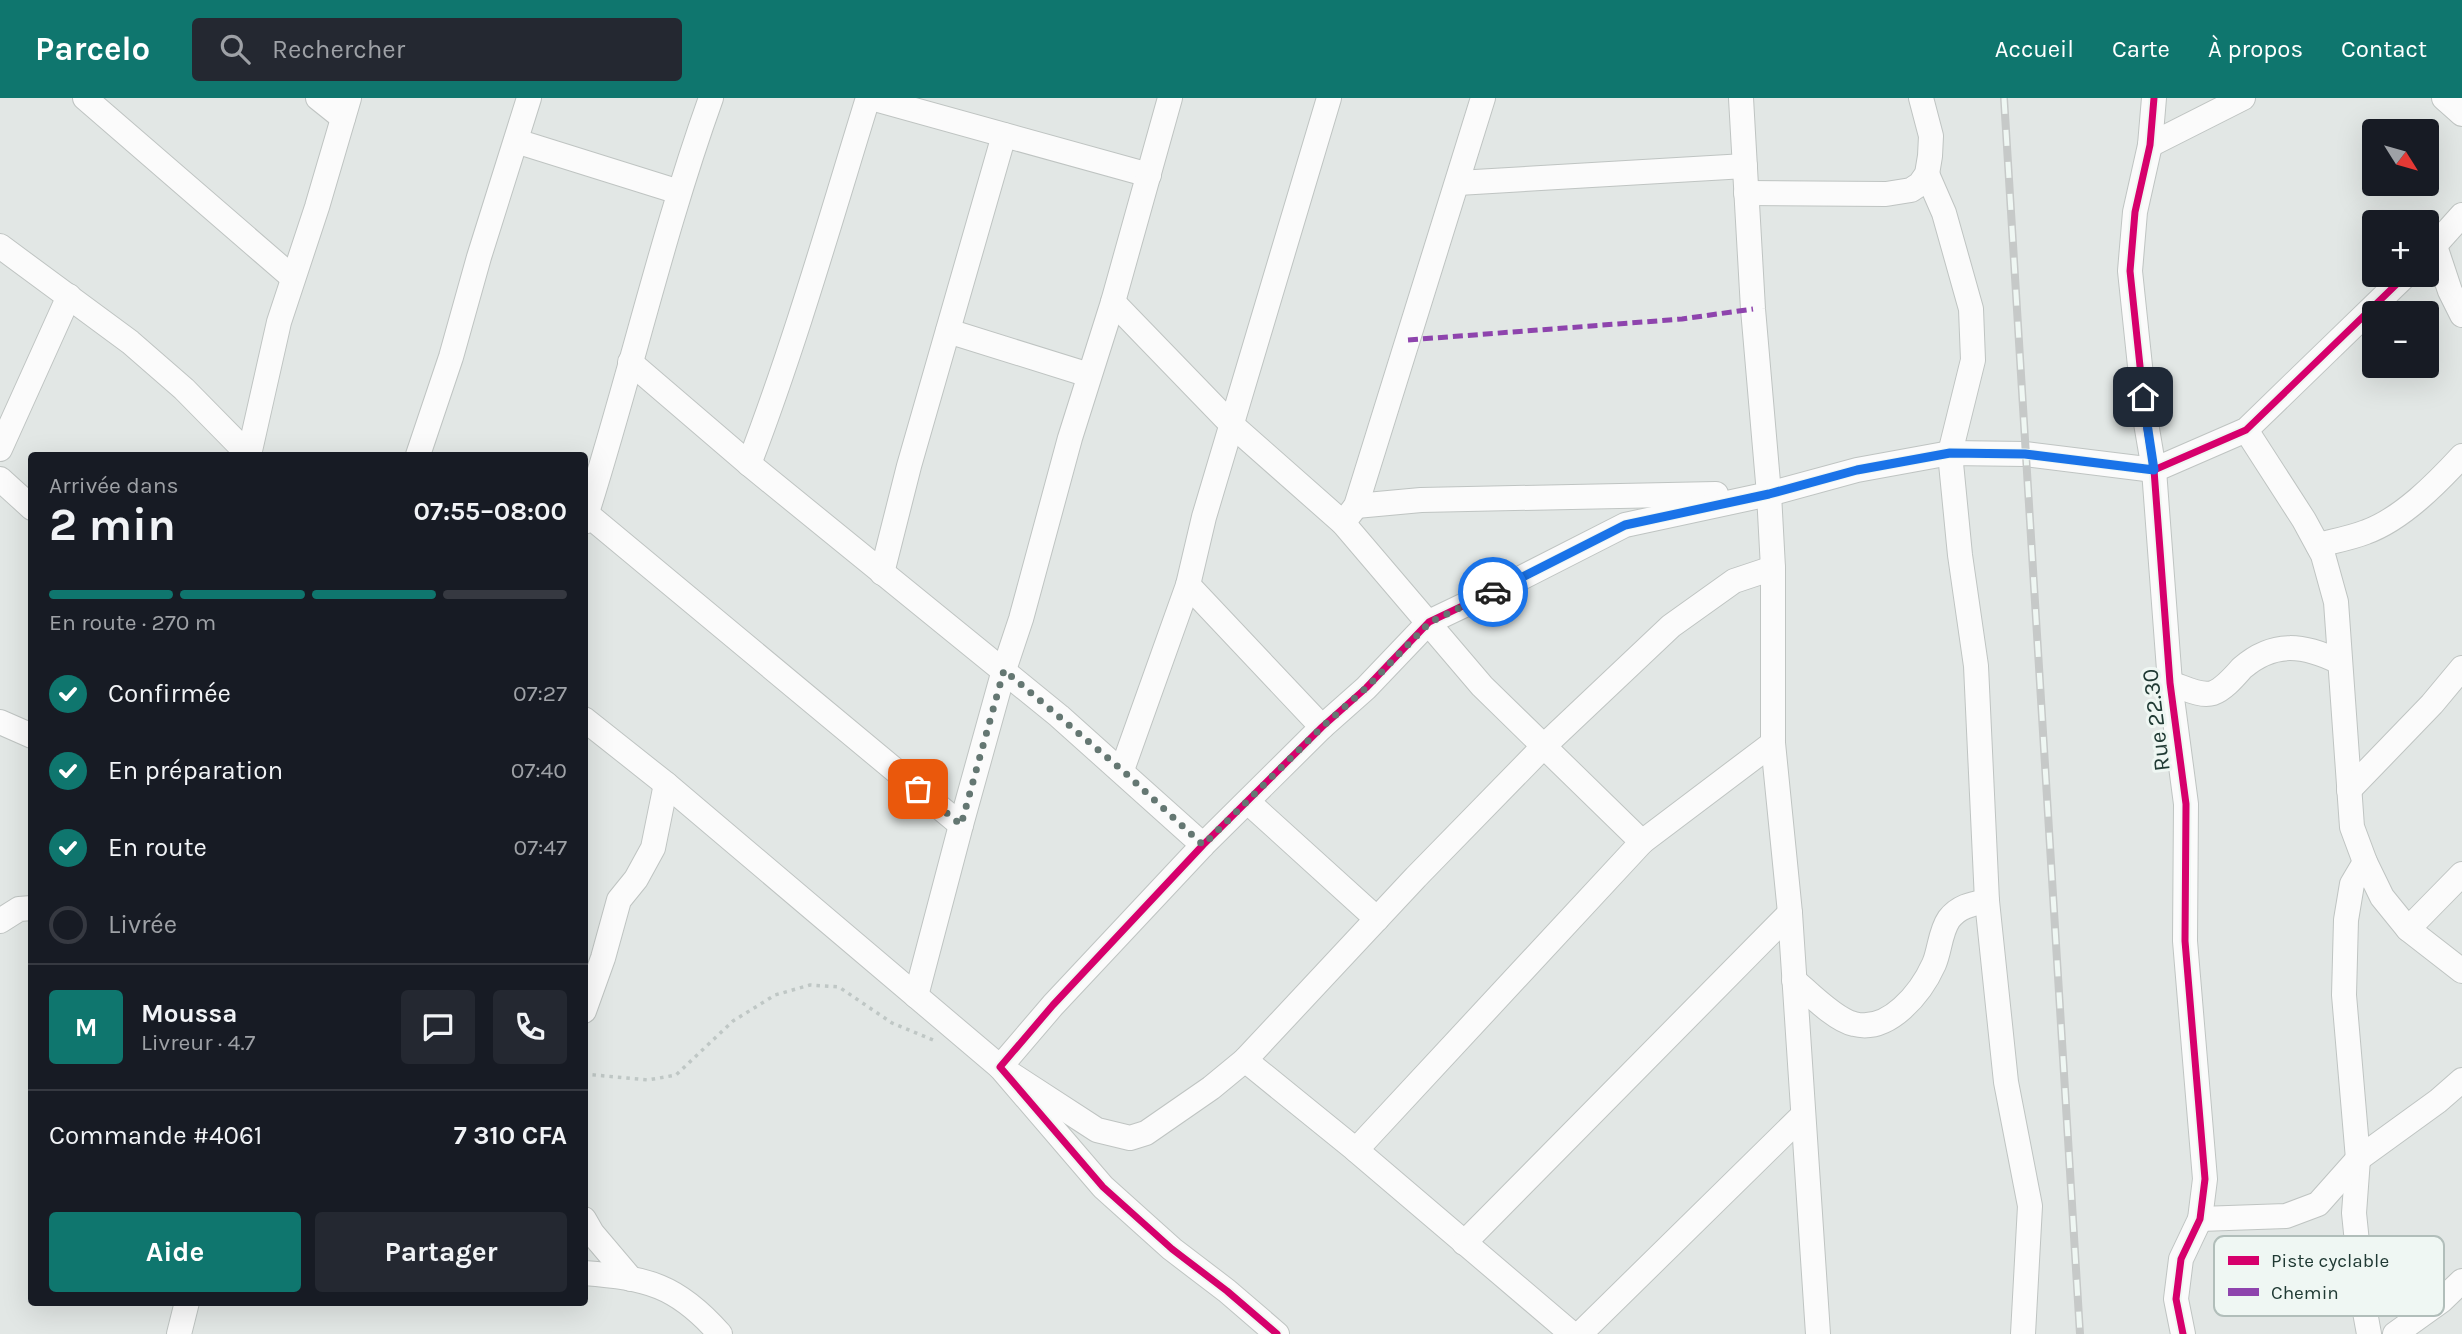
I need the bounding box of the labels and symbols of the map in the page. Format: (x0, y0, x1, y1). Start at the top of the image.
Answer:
north arrow (2362, 119, 2440, 196)
pin (2113, 367, 2173, 427)
courier (1458, 557, 1528, 627)
street label: Rue 22.30 (2136, 667, 2176, 773)
pin (888, 759, 948, 819)
legend (2214, 1236, 2444, 1316)
text: Piste cyclable (2271, 1250, 2389, 1272)
text: Chemin (2271, 1282, 2339, 1304)

